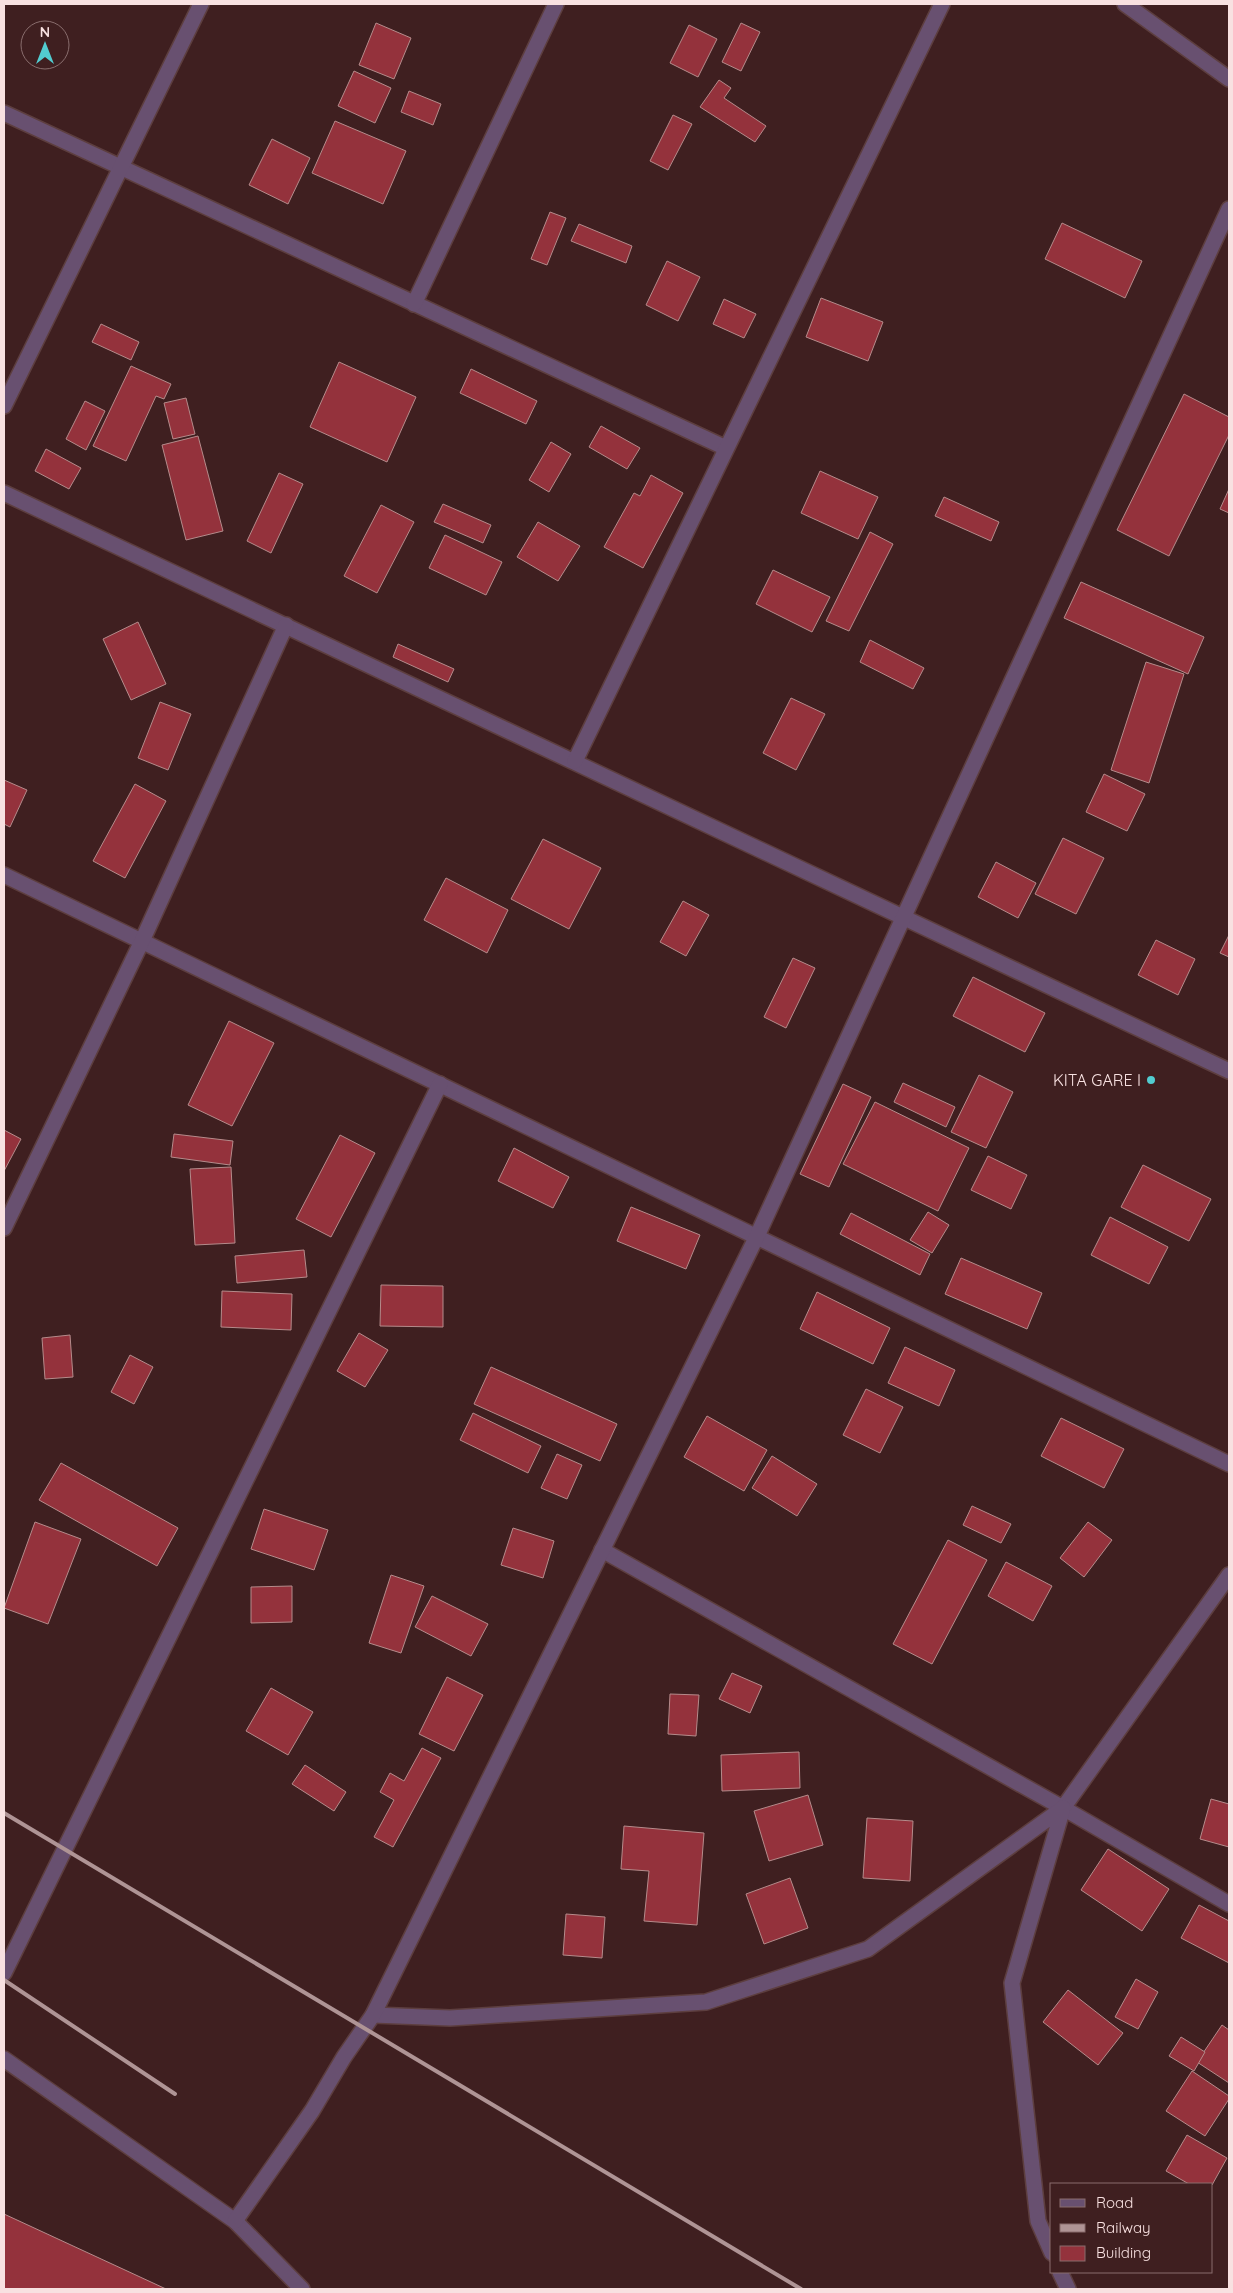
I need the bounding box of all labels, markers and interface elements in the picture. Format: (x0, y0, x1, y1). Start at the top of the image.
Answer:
north arrow (20, 20, 70, 70)
text: N (40, 23, 50, 41)
place label: KITA GARE I (1053, 1070, 1141, 1090)
marker: KITA GARE I (1145, 1074, 1157, 1086)
legend (1050, 2183, 1213, 2273)
text: Road (1096, 2193, 1133, 2212)
text: Railway (1096, 2218, 1151, 2237)
text: Building (1096, 2243, 1151, 2262)

